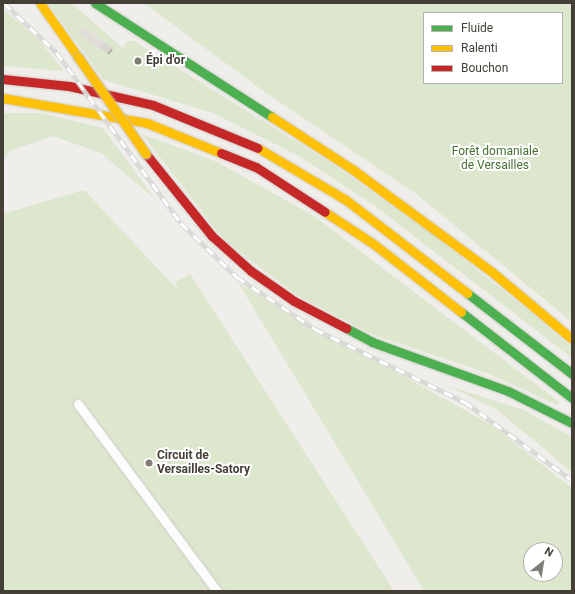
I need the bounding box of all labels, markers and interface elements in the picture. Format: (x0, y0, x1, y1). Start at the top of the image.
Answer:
legend (423, 12, 563, 84)
text: Fluide (461, 21, 493, 35)
text: Ralenti (461, 41, 498, 55)
place label: Épi d'or (146, 54, 185, 68)
marker: Épi d'or (133, 56, 143, 66)
text: Bouchon (461, 61, 508, 75)
park label: Forêt domaniale de Versailles (452, 145, 538, 173)
place label: Circuit de Versailles-Satory (157, 449, 250, 477)
marker: Circuit de Versailles-Satory (144, 458, 154, 468)
north arrow (523, 542, 563, 582)
text: N (542, 544, 555, 560)

